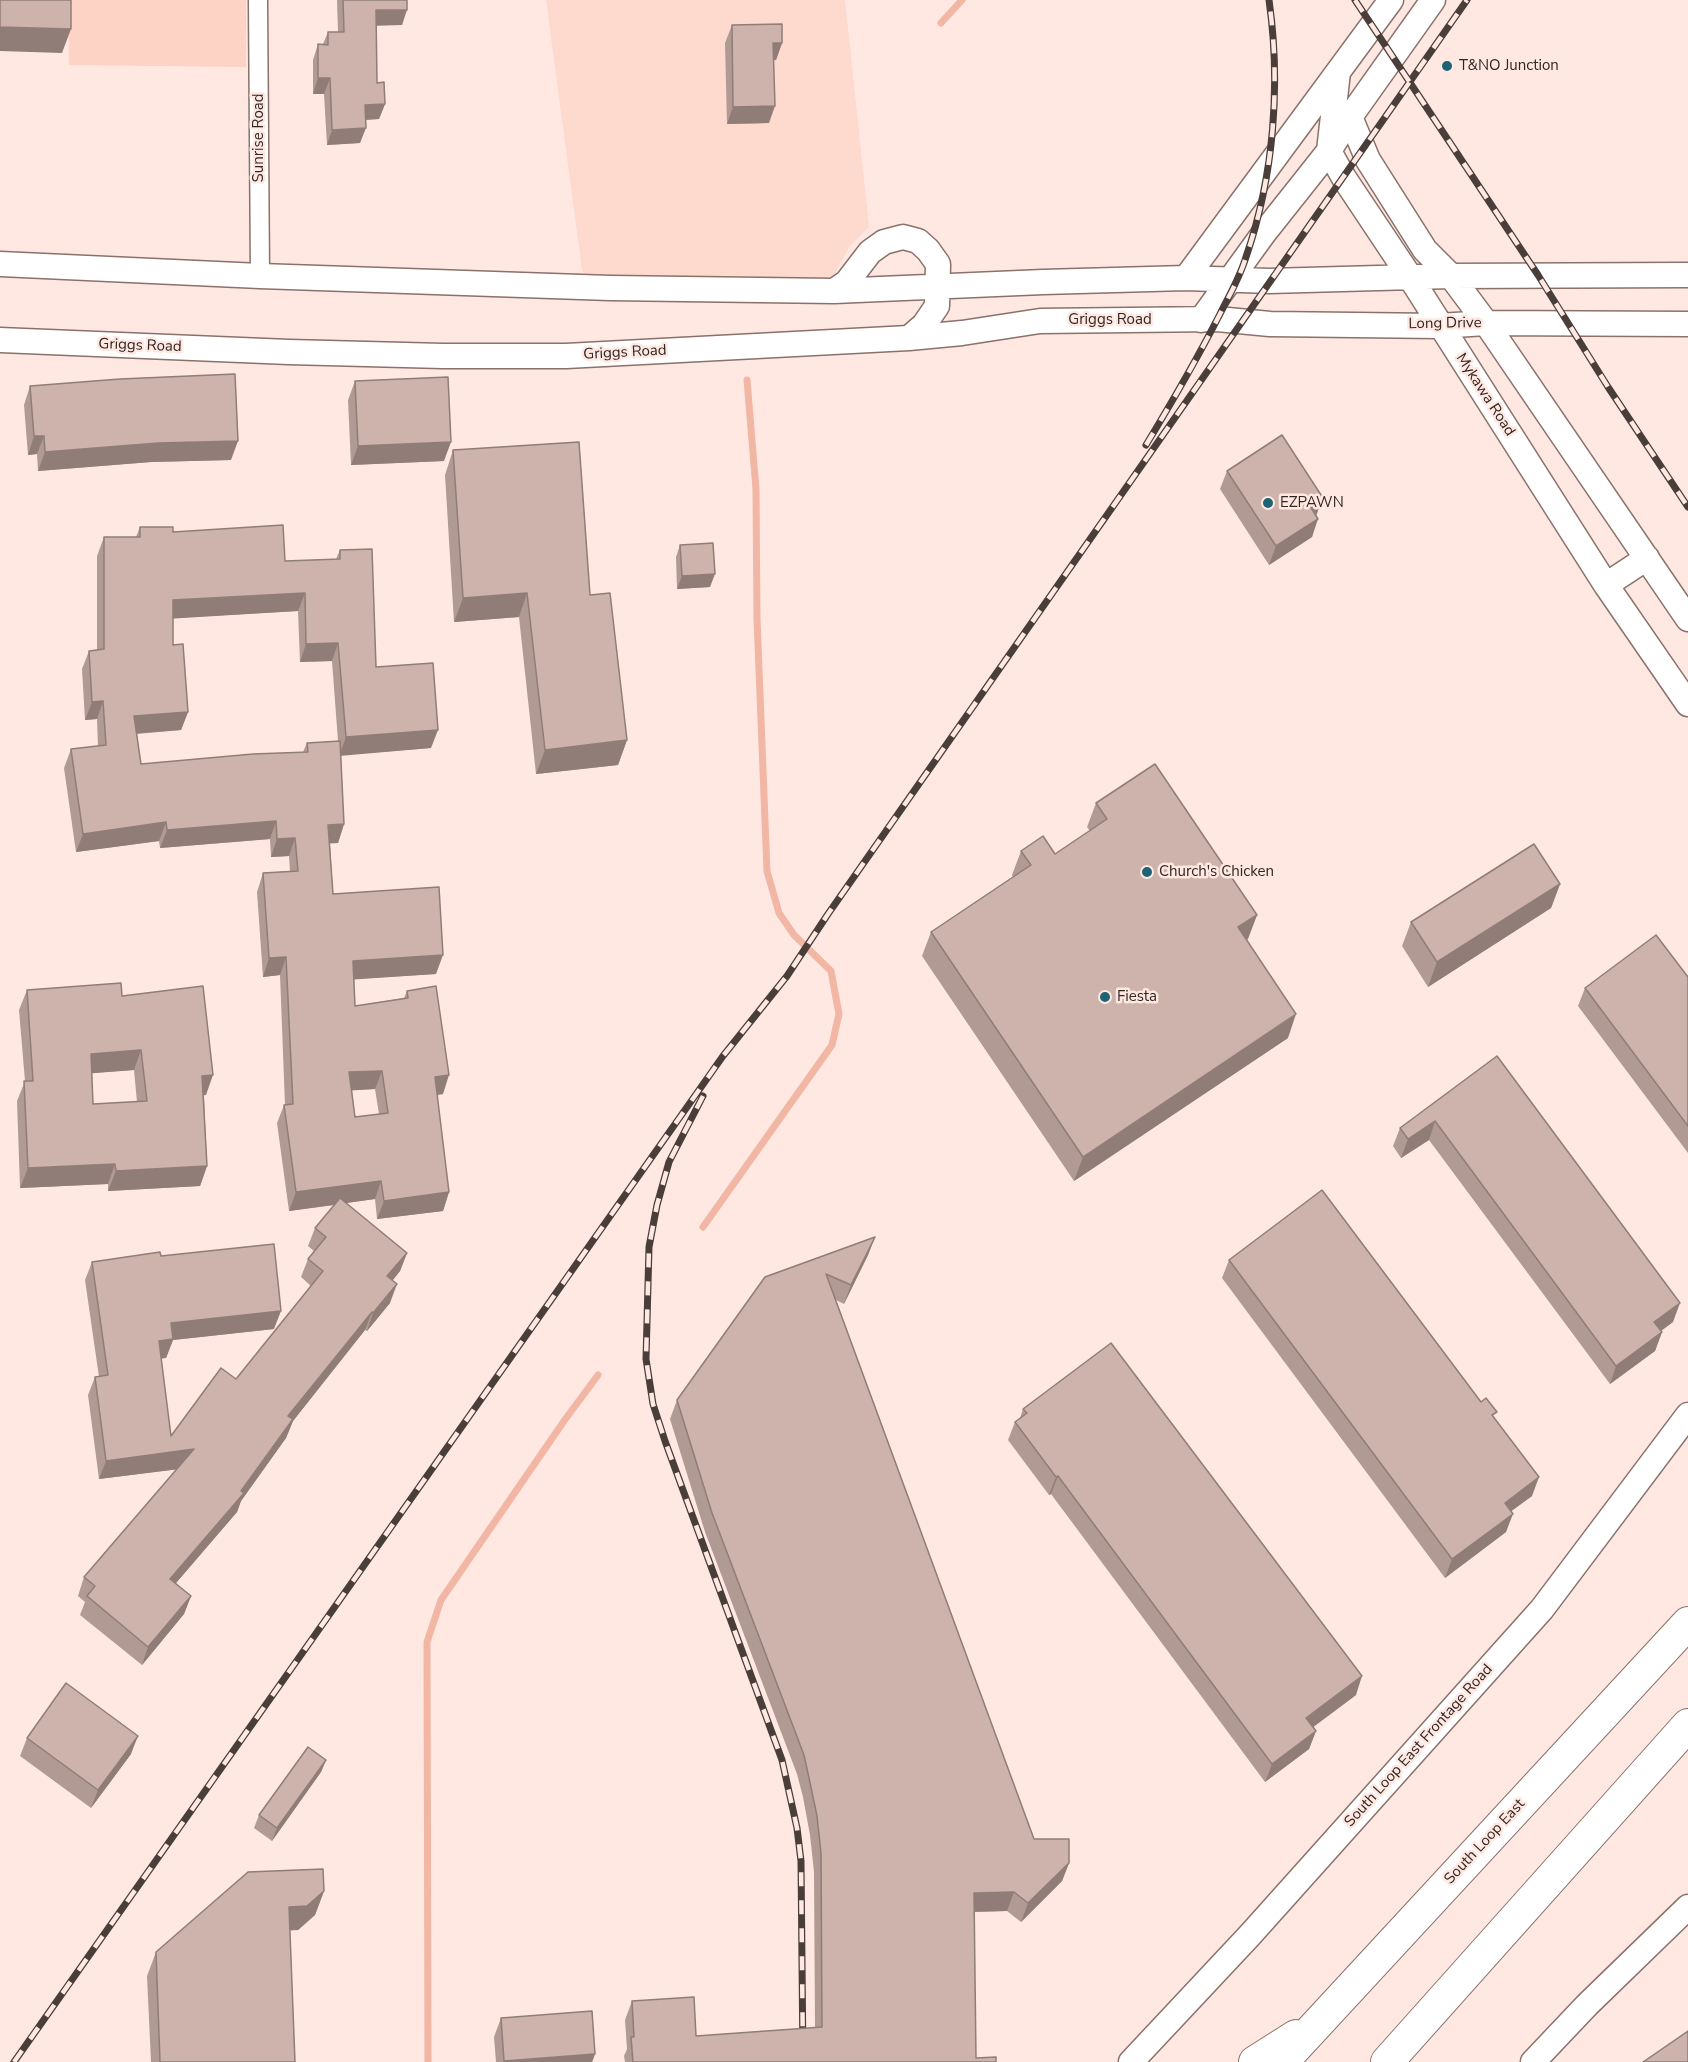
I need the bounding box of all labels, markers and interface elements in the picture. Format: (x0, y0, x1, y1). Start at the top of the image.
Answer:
place label: T&NO Junction (1459, 57, 1559, 75)
marker: T&NO Junction (1440, 59, 1454, 73)
street label: Sunrise Road (250, 94, 268, 182)
street label: Griggs Road (1068, 311, 1152, 329)
street label: Long Drive (1408, 314, 1482, 334)
street label: Griggs Road (98, 336, 182, 356)
street label: Griggs Road (583, 342, 667, 364)
street label: Mykawa Road (1452, 350, 1518, 440)
place label: EZPAWN (1280, 494, 1344, 512)
marker: EZPAWN (1261, 496, 1275, 510)
place label: Church's Chicken (1159, 863, 1274, 881)
marker: Church's Chicken (1140, 865, 1154, 879)
place label: Fiesta (1117, 988, 1157, 1006)
marker: Fiesta (1098, 990, 1112, 1004)
street label: South Loop East Frontage Road (1341, 1661, 1497, 1831)
street label: South Loop East (1441, 1796, 1529, 1888)

